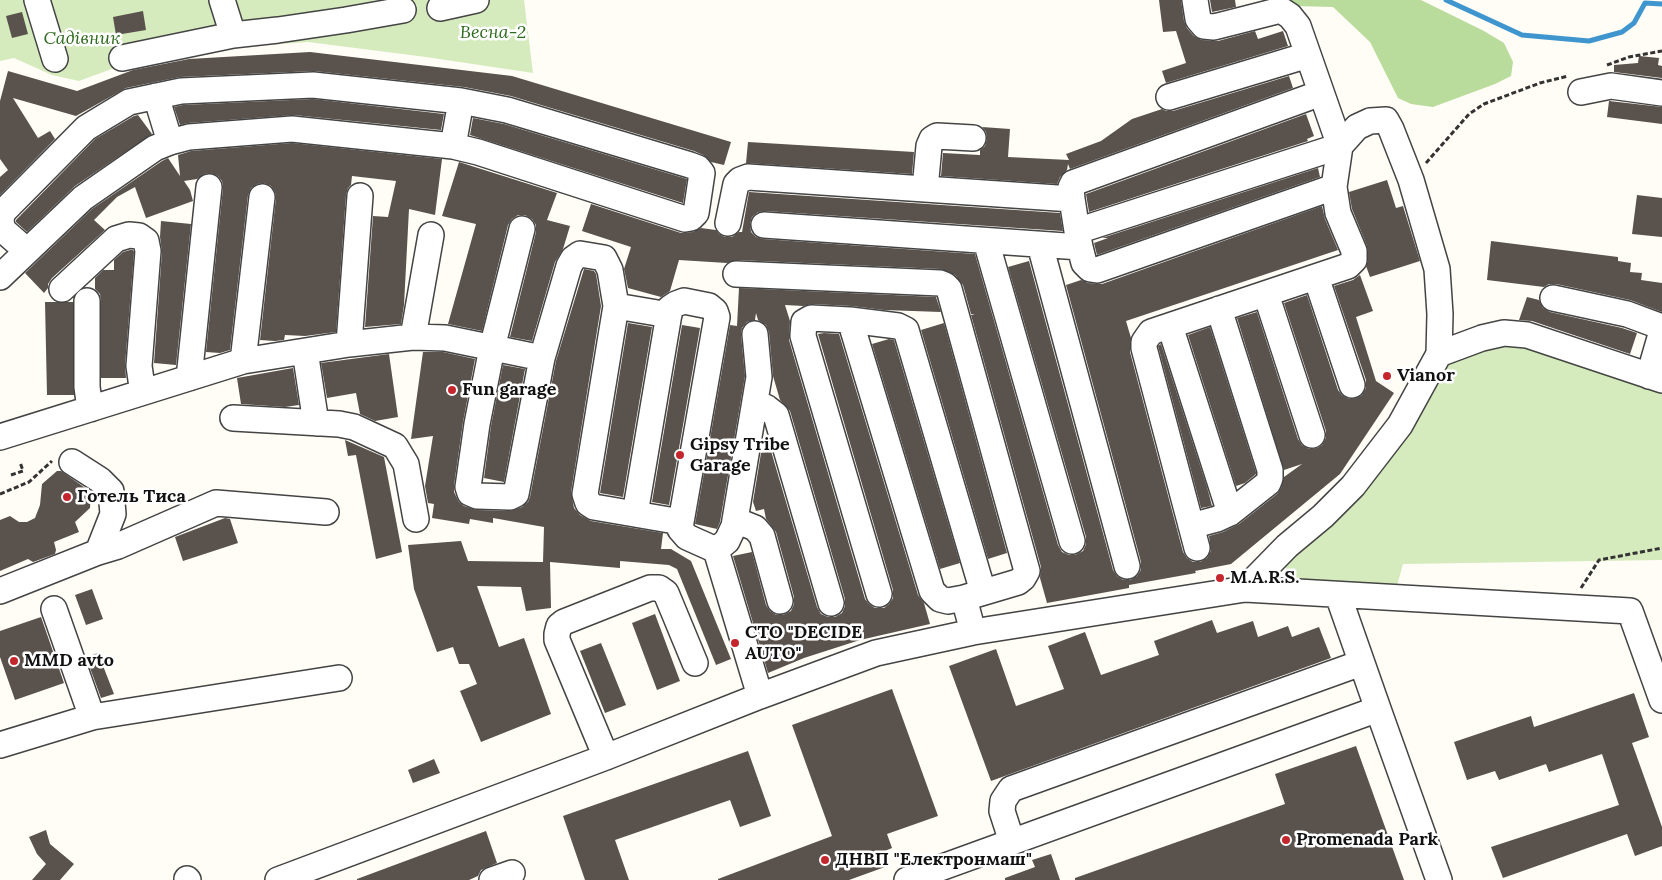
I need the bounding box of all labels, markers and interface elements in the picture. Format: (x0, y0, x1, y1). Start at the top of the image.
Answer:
park label: Весна-2 (460, 22, 526, 44)
park label: Садівник (43, 28, 121, 50)
place label: Vianor (1397, 365, 1455, 387)
marker: Vianor (1381, 370, 1393, 382)
place label: Fun garage (462, 379, 556, 401)
marker: Fun garage (446, 384, 458, 396)
place label: Gipsy Tribe Garage (690, 434, 790, 476)
marker: Gipsy Tribe Garage (674, 449, 686, 461)
place label: Готель Тиса (77, 486, 186, 508)
marker: Готель Тиса (61, 491, 73, 503)
place label: M.A.R.S. (1230, 567, 1299, 589)
marker: M.A.R.S. (1214, 572, 1226, 584)
place label: СТО "DECIDE AUTO" (745, 622, 862, 664)
marker: СТО "DECIDE AUTO" (729, 637, 741, 649)
place label: MMD avto (24, 650, 114, 672)
marker: MMD avto (8, 655, 20, 667)
place label: Promenada Park (1296, 829, 1438, 851)
marker: Promenada Park (1280, 834, 1292, 846)
place label: ДНВП "Електронмаш" (835, 849, 1032, 871)
marker: ДНВП "Електронмаш" (819, 854, 831, 866)

